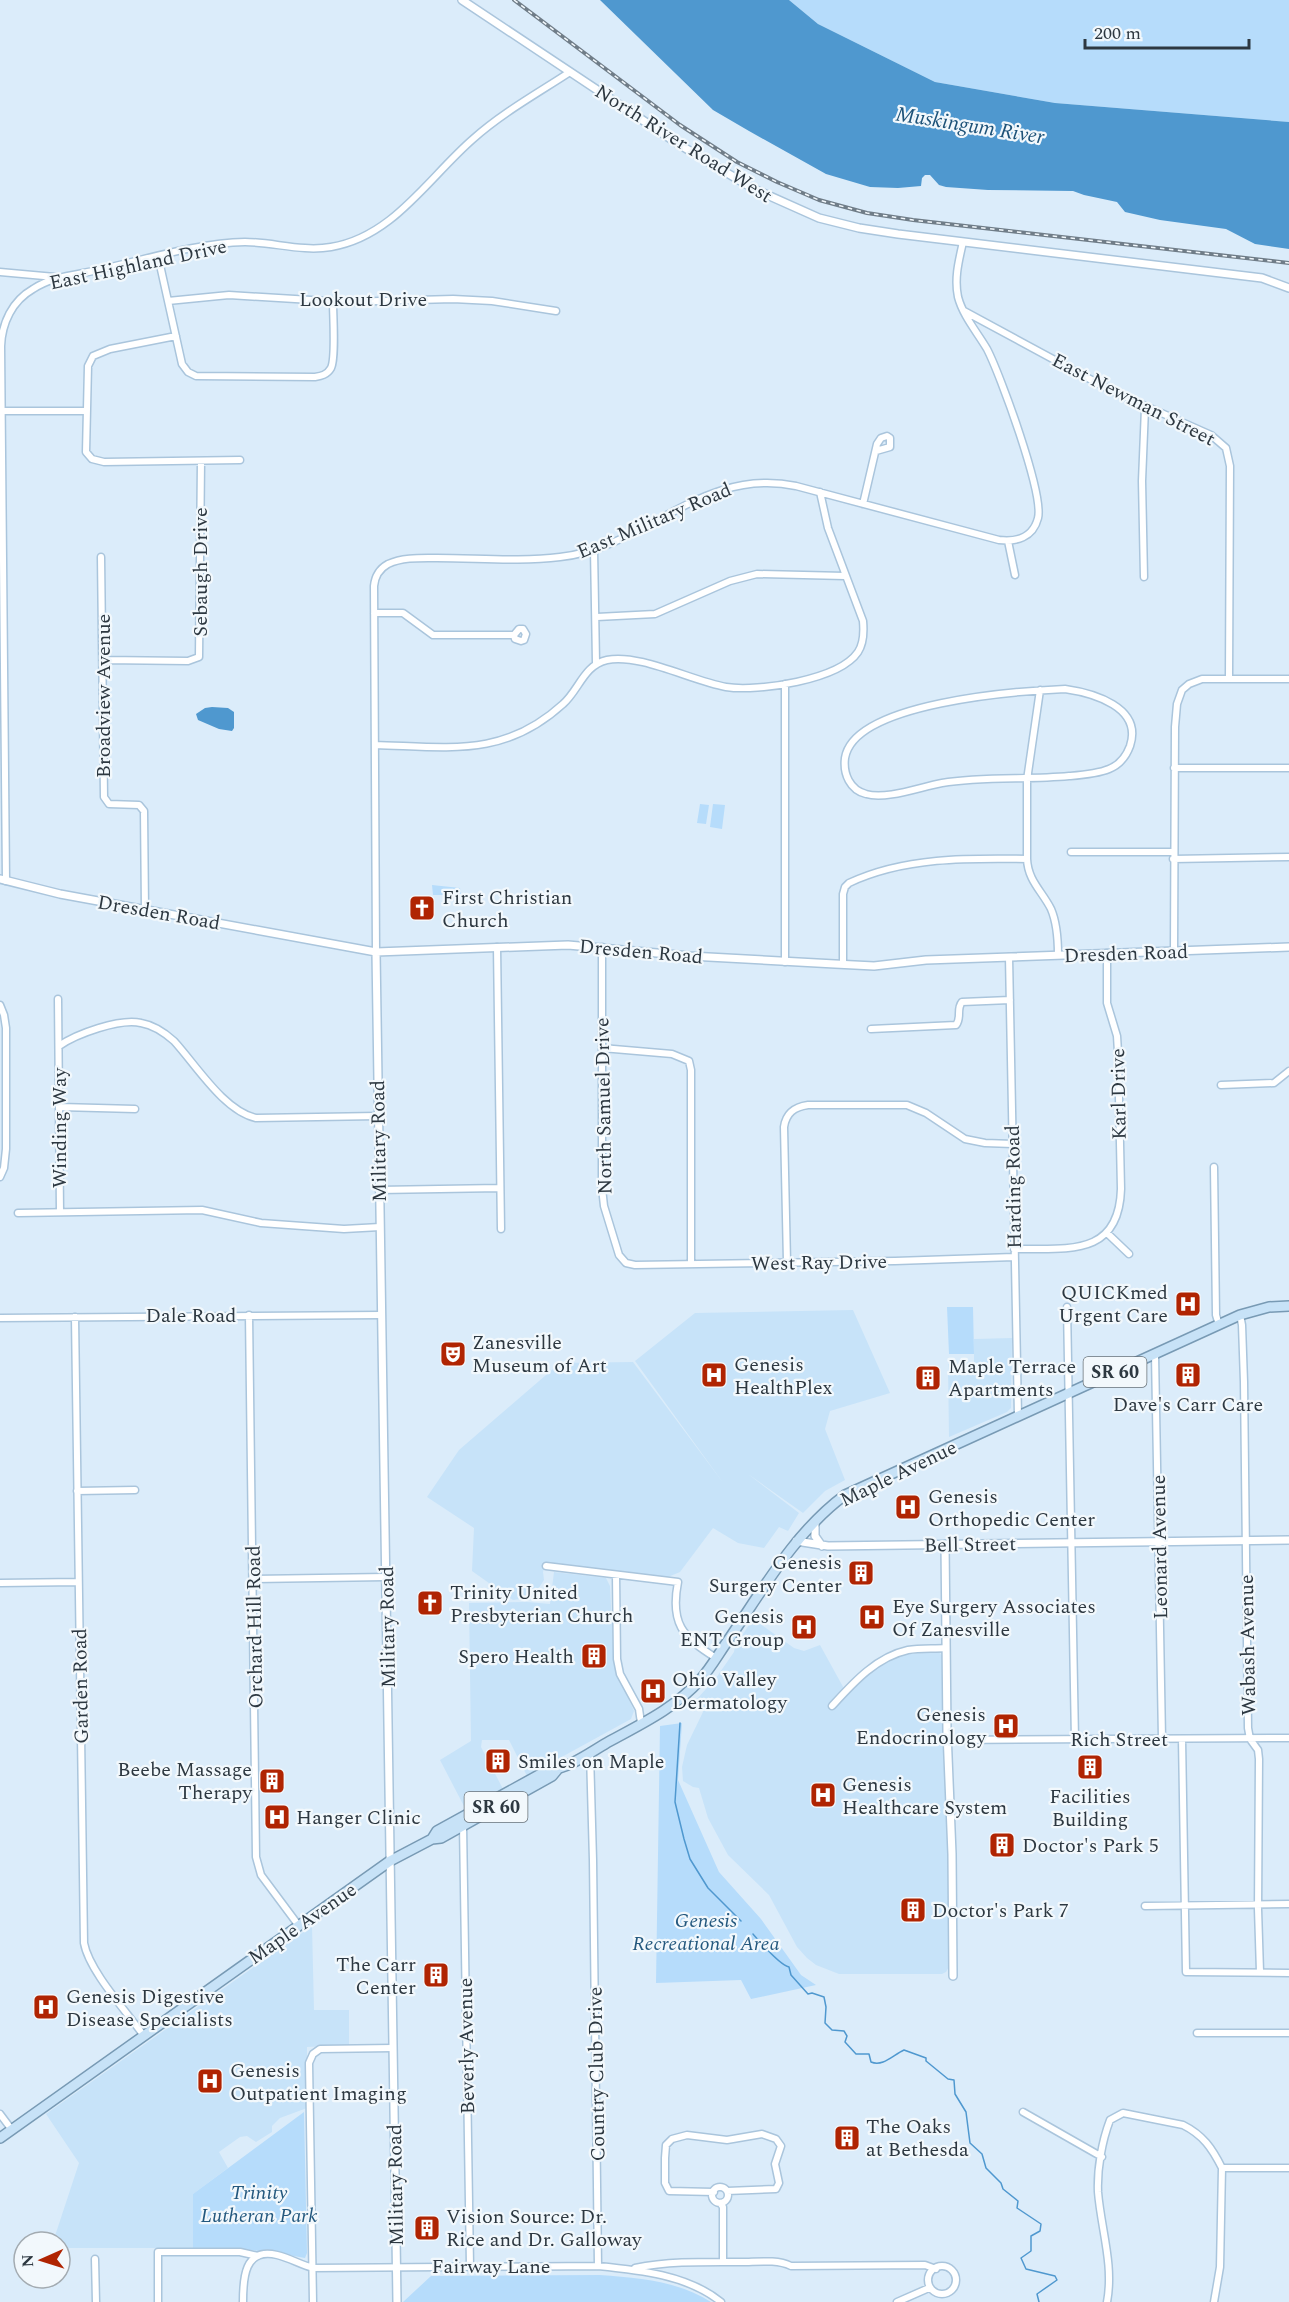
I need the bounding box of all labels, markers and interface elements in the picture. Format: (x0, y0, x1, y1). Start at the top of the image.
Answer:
scale bar (1085, 12, 1248, 50)
text: 200 m (1094, 20, 1141, 47)
street label: North River Road West (589, 77, 778, 211)
water label: Muskingum River (893, 98, 1047, 154)
street label: East Highland Drive (47, 232, 230, 298)
street label: Lookout Drive (299, 285, 427, 315)
street label: East Newman Street (1047, 346, 1221, 454)
street label: East Military Road (572, 475, 736, 567)
street label: Sebaugh Drive (186, 507, 216, 637)
street label: Broadview Avenue (89, 614, 119, 778)
place label: First Christian Church (442, 883, 572, 936)
street label: Dresden Road (95, 887, 223, 939)
church icon: First Christian Church (407, 893, 437, 923)
street label: Dresden Road (578, 932, 704, 972)
street label: Dresden Road (1063, 937, 1189, 971)
street label: North Samuel Drive (587, 1017, 621, 1195)
street label: Karl Drive (1103, 1048, 1135, 1140)
street label: Winding Way (45, 1066, 75, 1188)
street label: Military Road (363, 1080, 395, 1202)
street label: Harding Road (998, 1125, 1030, 1249)
street label: West Ray Drive (751, 1247, 887, 1279)
place label: QUICKmed Urgent Care (1058, 1278, 1168, 1331)
hospital icon: QUICKmed Urgent Care (1173, 1289, 1203, 1319)
street label: Dale Road (146, 1301, 236, 1331)
place label: Zanesville Museum of Art (472, 1328, 607, 1381)
theatre icon: Zanesville Museum of Art (438, 1339, 468, 1369)
place label: Genesis HealthPlex (734, 1350, 832, 1403)
place label: Maple Terrace Apartments (948, 1352, 1076, 1405)
road number: SR 60 (1084, 1357, 1146, 1387)
hospital icon: Genesis HealthPlex (699, 1360, 729, 1390)
building icon: Dave's Carr Care (1173, 1360, 1203, 1390)
building icon: Maple Terrace Apartments (913, 1363, 943, 1393)
place label: Dave's Carr Care (1113, 1390, 1263, 1420)
street label: Maple Avenue (835, 1433, 962, 1515)
street label: Leonard Avenue (1144, 1474, 1176, 1620)
place label: Genesis Orthopedic Center (928, 1482, 1095, 1535)
hospital icon: Genesis Orthopedic Center (893, 1492, 923, 1522)
street label: Bell Street (924, 1529, 1016, 1561)
street label: Orchard Hill Road (239, 1545, 271, 1709)
place label: Genesis Surgery Center (709, 1548, 842, 1601)
building icon: Genesis Surgery Center (846, 1558, 876, 1588)
street label: Military Road (372, 1566, 404, 1688)
street label: Wabash Avenue (1232, 1574, 1264, 1716)
place label: Trinity United Presbyterian Church (450, 1578, 633, 1631)
church icon: Trinity United Presbyterian Church (415, 1588, 445, 1618)
place label: Eye Surgery Associates Of Zanesville (892, 1592, 1096, 1645)
place label: Genesis ENT Group (680, 1602, 784, 1655)
hospital icon: Eye Surgery Associates Of Zanesville (857, 1602, 887, 1632)
hospital icon: Genesis ENT Group (789, 1612, 819, 1642)
street label: Garden Road (65, 1628, 97, 1744)
building icon: Spero Health (579, 1641, 609, 1671)
place label: Spero Health (458, 1642, 574, 1672)
place label: Ohio Valley Dermatology (672, 1665, 788, 1718)
hospital icon: Ohio Valley Dermatology (638, 1676, 668, 1706)
place label: Genesis Endocrinology (856, 1700, 987, 1753)
hospital icon: Genesis Endocrinology (991, 1711, 1021, 1741)
street label: Rich Street (1070, 1725, 1168, 1755)
building icon: Smiles on Maple (483, 1746, 513, 1776)
place label: Smiles on Maple (518, 1747, 664, 1777)
building icon: Facilities Building (1075, 1752, 1105, 1782)
place label: Beebe Massage Therapy (117, 1755, 253, 1808)
building icon: Beebe Massage Therapy (257, 1766, 287, 1796)
place label: Genesis Healthcare System (842, 1770, 1007, 1823)
hospital icon: Genesis Healthcare System (808, 1780, 838, 1810)
place label: Facilities Building (1049, 1782, 1131, 1835)
road number: SR 60 (464, 1792, 528, 1822)
hospital icon: Hanger Clinic (262, 1802, 292, 1832)
place label: Hanger Clinic (296, 1803, 421, 1833)
building icon: Doctor's Park 5 (987, 1830, 1017, 1860)
place label: Doctor's Park 5 (1022, 1831, 1159, 1861)
street label: Maple Avenue (242, 1875, 363, 1972)
building icon: Doctor's Park 7 (898, 1895, 928, 1925)
place label: Doctor's Park 7 (932, 1896, 1069, 1926)
park label: Genesis Recreational Area (632, 1906, 780, 1959)
place label: The Carr Center (336, 1950, 416, 2003)
building icon: The Carr Center (421, 1960, 451, 1990)
street label: Beverly Avenue (451, 1977, 483, 2115)
place label: Genesis Digestive Disease Specialists (66, 1982, 233, 2035)
street label: Country Club Drive (580, 1986, 614, 2162)
hospital icon: Genesis Digestive Disease Specialists (31, 1992, 61, 2022)
place label: Genesis Outpatient Imaging (230, 2056, 407, 2109)
hospital icon: Genesis Outpatient Imaging (195, 2066, 225, 2096)
place label: The Oaks at Bethesda (866, 2112, 969, 2165)
building icon: The Oaks at Bethesda (832, 2123, 862, 2153)
street label: Military Road (380, 2124, 412, 2246)
park label: Trinity Lutheran Park (200, 2178, 318, 2231)
place label: Vision Source: Dr. Rice and Dr. Galloway (446, 2202, 643, 2255)
building icon: Vision Source: Dr. Rice and Dr. Galloway (412, 2213, 442, 2243)
north arrow (12, 2230, 72, 2290)
street label: Fairway Lane (432, 2252, 550, 2282)
text: N (16, 2254, 40, 2268)

